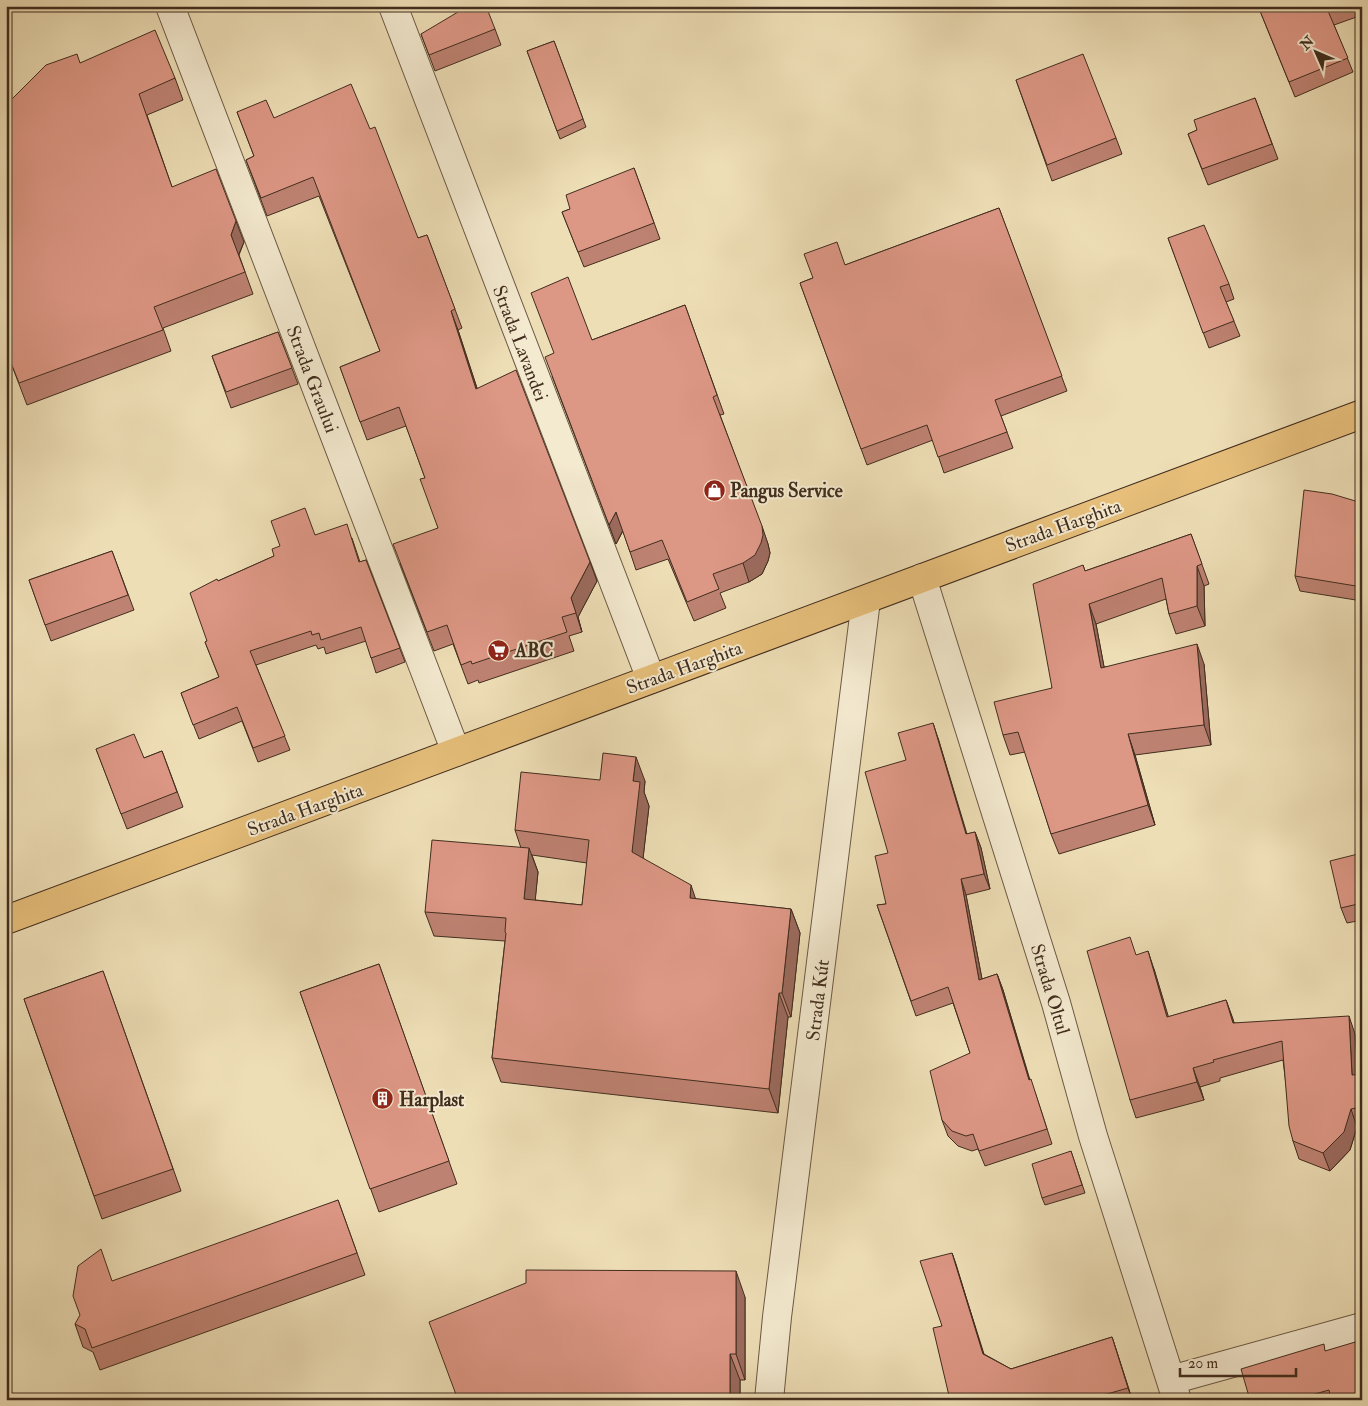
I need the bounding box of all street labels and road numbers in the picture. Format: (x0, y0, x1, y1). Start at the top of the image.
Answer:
street label: Strada Lavandei (487, 282, 553, 405)
street label: Strada Graului (281, 322, 344, 436)
street label: Strada Harghita (1002, 494, 1125, 558)
street label: Strada Harghita (623, 636, 746, 700)
street label: Strada Harghita (244, 778, 367, 842)
street label: Strada Oltul (1025, 941, 1075, 1038)
street label: Strada Kút (801, 958, 835, 1042)

